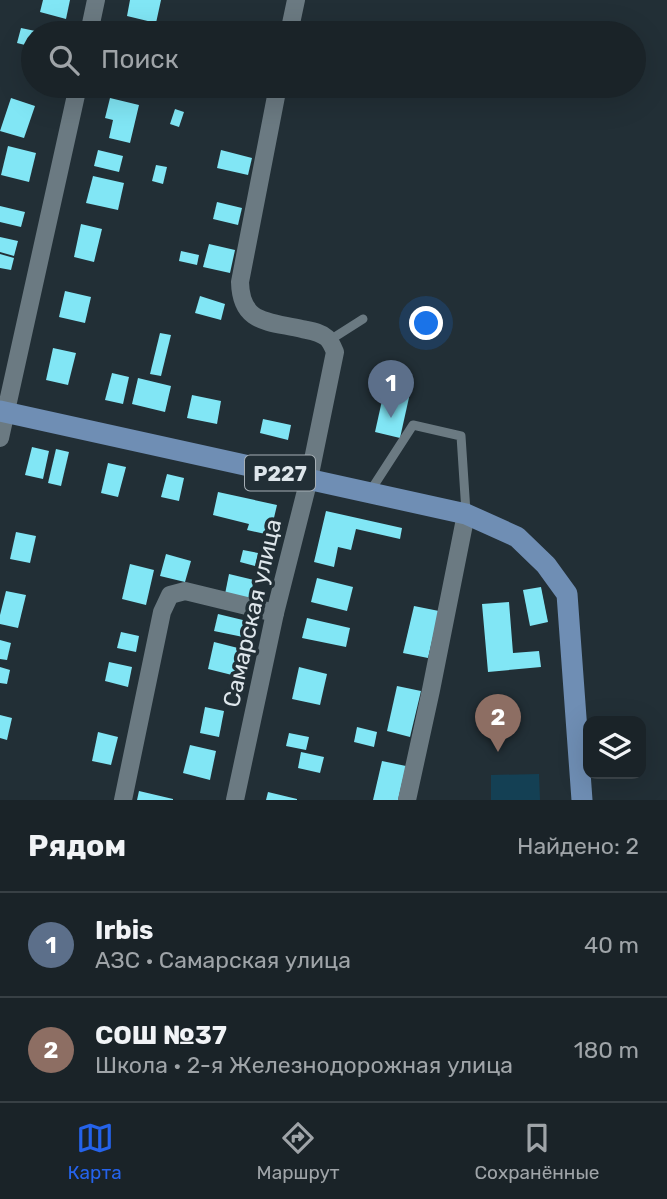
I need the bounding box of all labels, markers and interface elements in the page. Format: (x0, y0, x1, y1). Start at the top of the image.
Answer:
search box (21, 21, 646, 98)
icon: search (45, 41, 83, 79)
text: Поиск (101, 44, 179, 75)
your location (409, 306, 443, 340)
pin: 1 (368, 360, 414, 418)
road number: Р227 (245, 456, 315, 490)
street label: Самарская улица (217, 516, 287, 710)
pin: 2 (475, 694, 521, 752)
map controls (583, 716, 646, 779)
button: layers (583, 716, 646, 779)
text: Рядом (28, 828, 126, 864)
text: Найдено: 2 (517, 832, 639, 860)
text: Irbis (95, 915, 153, 946)
text: 1 (45, 931, 57, 959)
text: 40 m (584, 931, 639, 959)
text: АЗС · Самарская улица (95, 946, 351, 974)
text: СОШ №37 (95, 1020, 227, 1051)
text: 2 (44, 1036, 58, 1064)
text: 180 m (574, 1036, 639, 1064)
text: Школа · 2-я Железнодорожная улица (95, 1051, 513, 1079)
tab: Карта (67, 1119, 122, 1184)
tab: Маршрут (257, 1119, 340, 1184)
tab: Сохранённые (474, 1119, 600, 1184)

